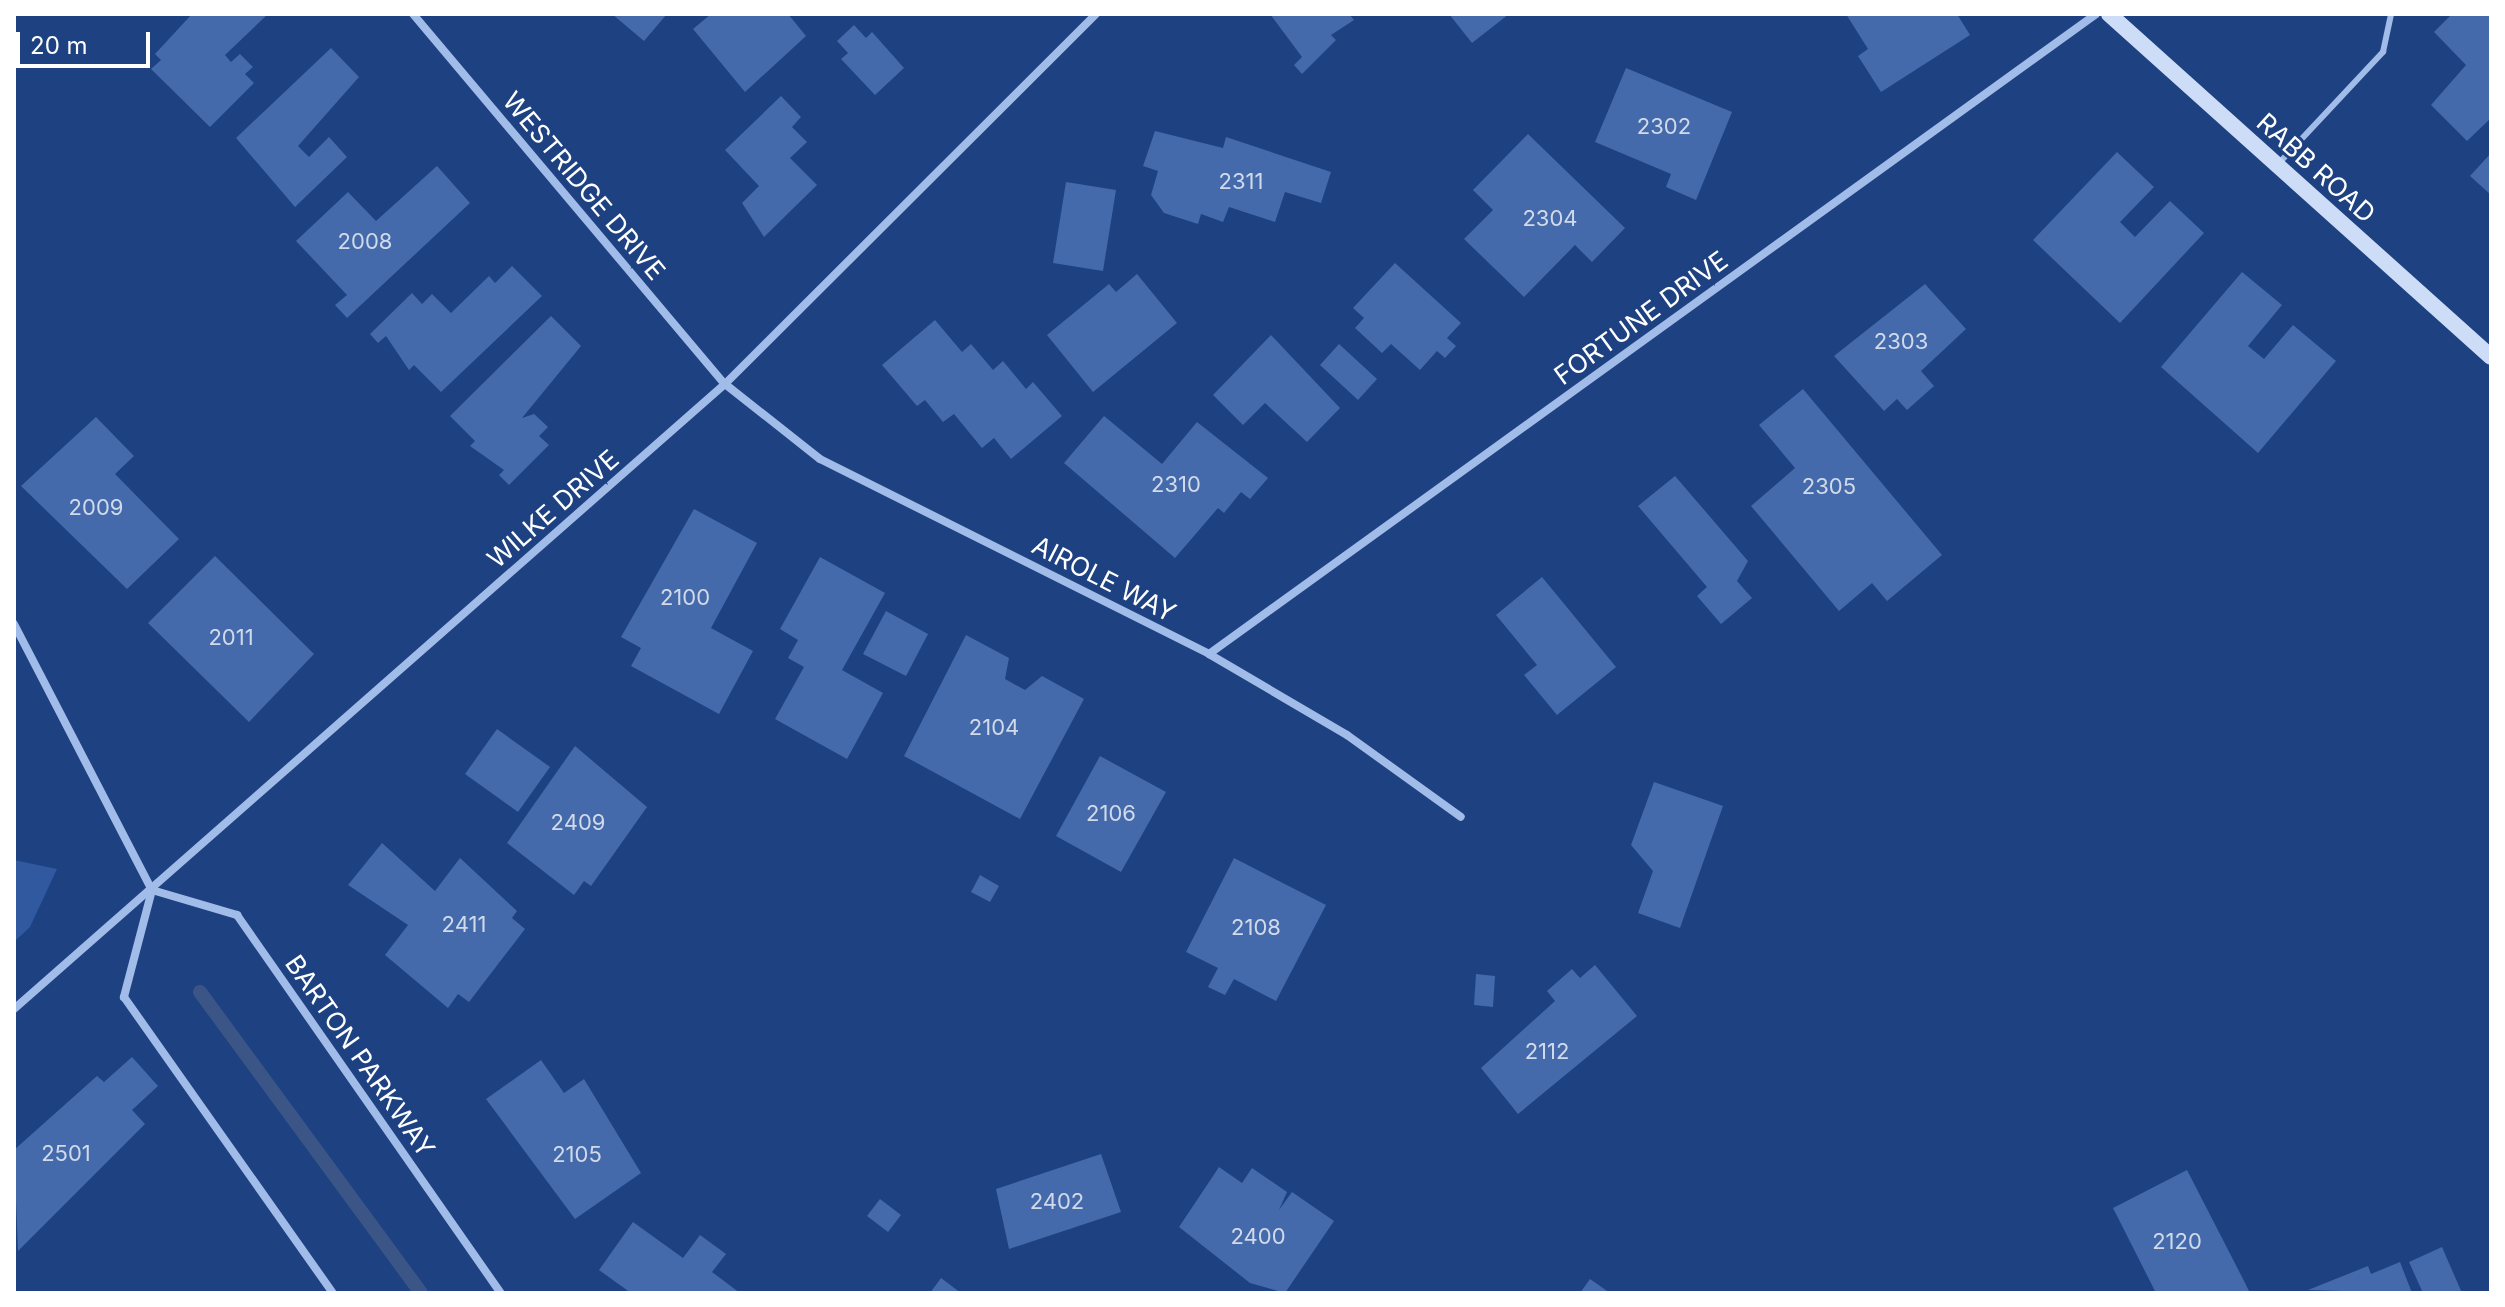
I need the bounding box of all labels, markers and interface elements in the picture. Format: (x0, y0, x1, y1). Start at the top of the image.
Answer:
scale bar (20, 16, 154, 66)
text: 20 m (30, 31, 88, 60)
street label: WESTRIDGE DRIVE (496, 86, 672, 286)
street label: RABB ROAD (2250, 107, 2382, 229)
house number: 2302 (1637, 114, 1691, 140)
house number: 2311 (1219, 169, 1263, 195)
house number: 2304 (1522, 206, 1578, 232)
house number: 2008 (338, 229, 392, 255)
street label: FORTUNE DRIVE (1548, 245, 1734, 391)
house number: 2303 (1874, 329, 1928, 355)
street label: WILKE DRIVE (481, 444, 625, 574)
house number: 2310 (1151, 472, 1201, 498)
house number: 2305 (1802, 474, 1856, 500)
house number: 2009 (69, 495, 123, 521)
street label: AIROLE WAY (1027, 529, 1181, 629)
house number: 2100 (660, 585, 710, 611)
house number: 2011 (208, 625, 254, 651)
house number: 2104 (969, 715, 1019, 741)
house number: 2106 (1086, 801, 1136, 827)
house number: 2409 (551, 810, 605, 836)
house number: 2411 (442, 912, 486, 938)
house number: 2108 (1231, 915, 1281, 941)
street label: BARTON PARKWAY (279, 949, 441, 1163)
house number: 2112 (1525, 1039, 1569, 1065)
house number: 2501 (41, 1141, 91, 1167)
house number: 2105 (552, 1142, 602, 1168)
house number: 2402 (1030, 1189, 1084, 1215)
house number: 2400 (1230, 1224, 1286, 1250)
house number: 2120 (2152, 1229, 2202, 1255)

